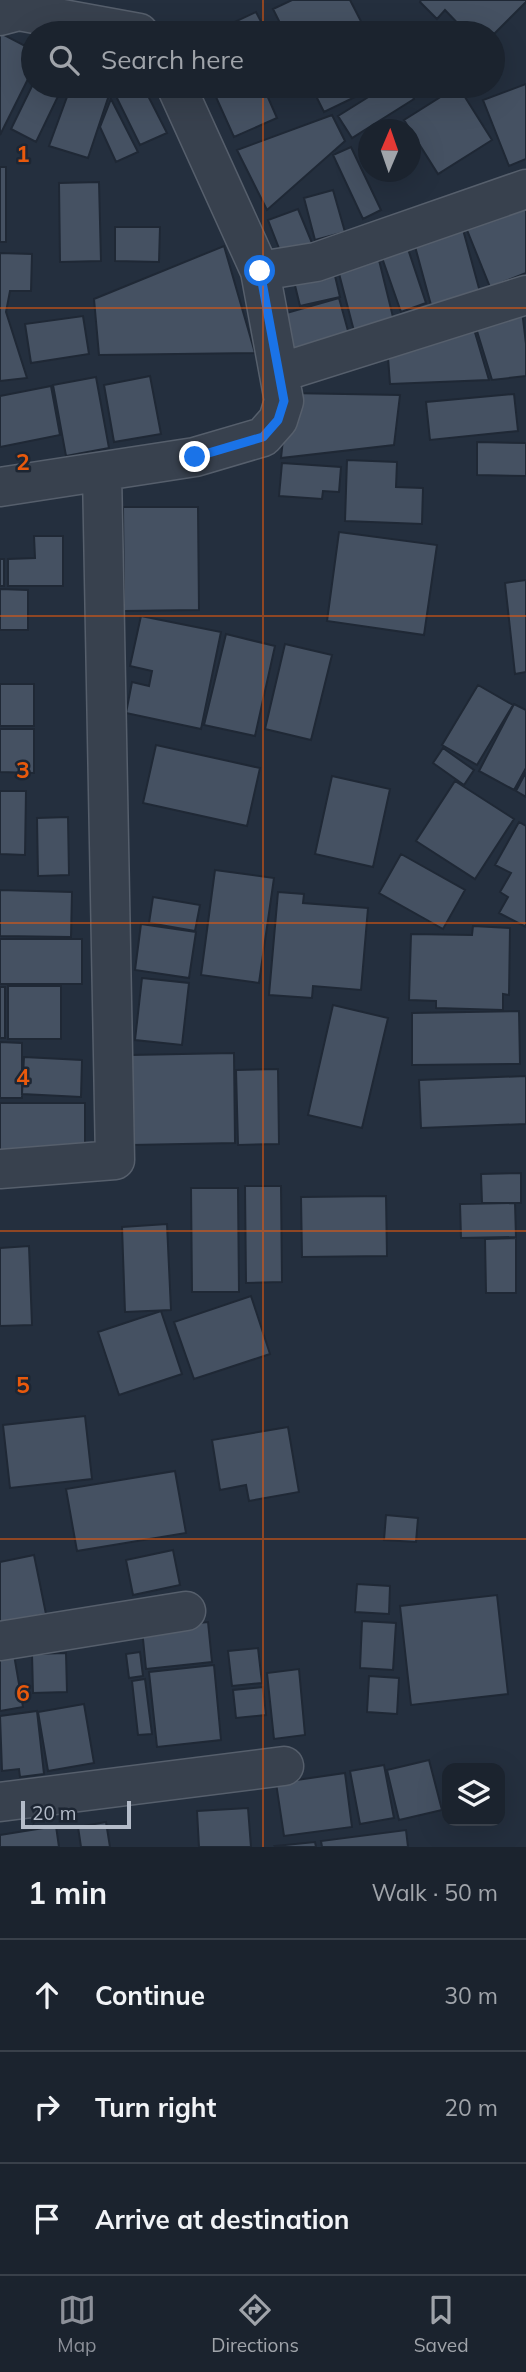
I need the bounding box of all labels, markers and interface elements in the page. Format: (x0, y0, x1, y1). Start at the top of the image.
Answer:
search box (21, 21, 505, 98)
icon: search (45, 41, 83, 79)
text: Search here (101, 43, 244, 76)
north arrow (358, 119, 421, 182)
text: 1 (16, 139, 30, 168)
route start (244, 255, 275, 286)
route end (179, 441, 210, 472)
text: 2 (16, 447, 30, 476)
text: 3 (16, 755, 30, 784)
text: 4 (16, 1062, 30, 1091)
text: 5 (16, 1370, 30, 1399)
text: 6 (16, 1678, 30, 1707)
map controls (442, 1763, 505, 1826)
button: layers (442, 1763, 505, 1826)
scale bar (21, 1798, 131, 1830)
text: 20 m (32, 1801, 76, 1825)
text: 1 min (28, 1874, 107, 1912)
text: Walk · 50 m (372, 1878, 498, 1907)
icon: ahead (28, 1976, 66, 2014)
text: Continue (95, 1979, 205, 2012)
text: 30 m (444, 1981, 498, 2010)
icon: right (28, 2088, 66, 2126)
text: Turn right (95, 2091, 216, 2124)
text: 20 m (444, 2093, 498, 2122)
icon: arrive (28, 2200, 66, 2238)
text: Arrive at destination (95, 2203, 350, 2236)
tab: Map (57, 2291, 96, 2357)
tab: Directions (211, 2291, 299, 2357)
tab: Saved (414, 2291, 469, 2357)

